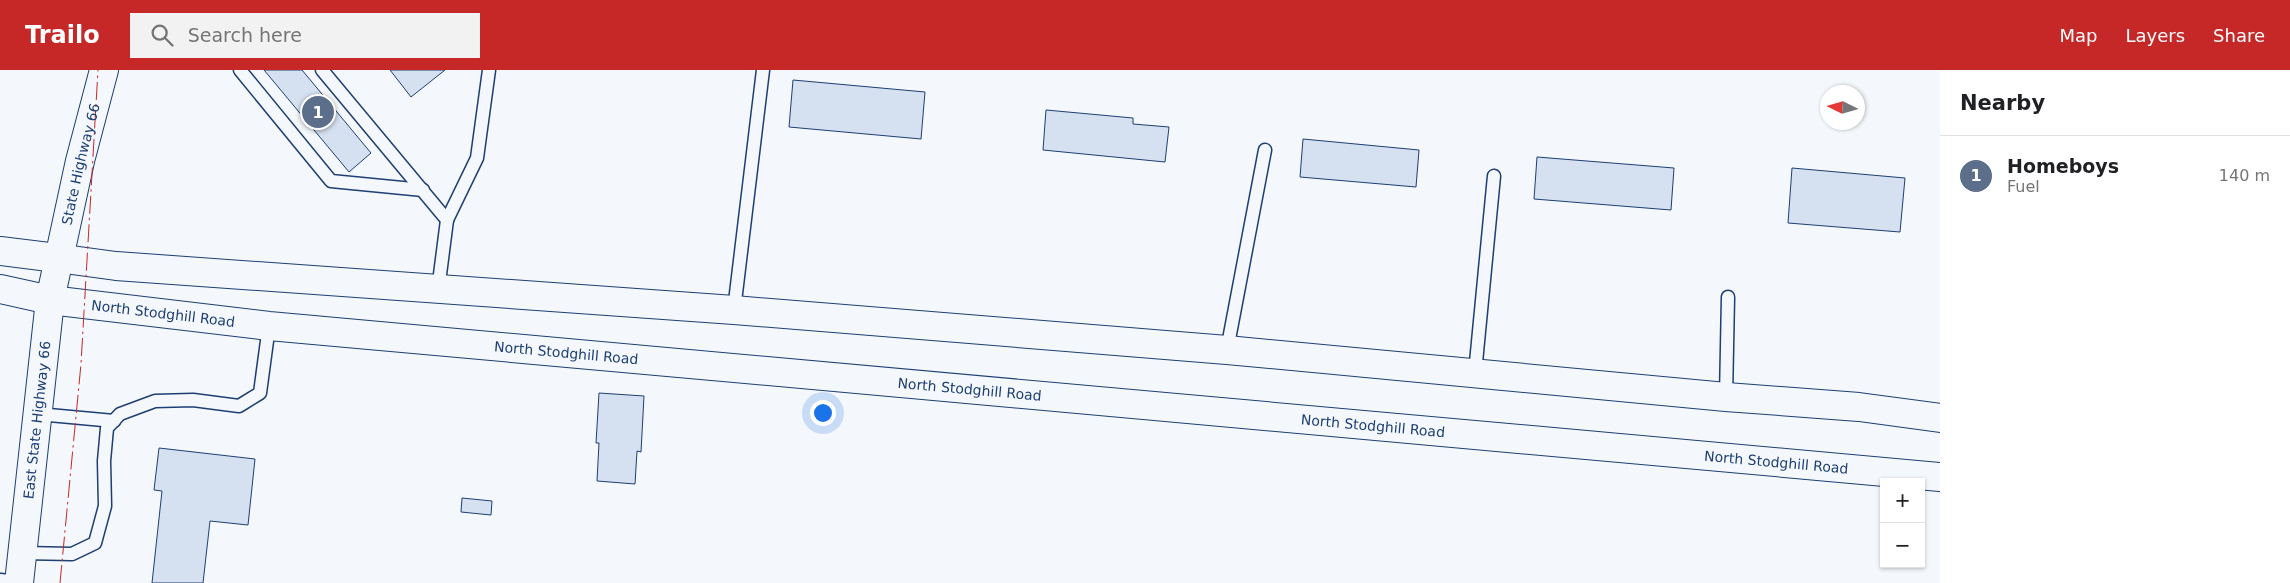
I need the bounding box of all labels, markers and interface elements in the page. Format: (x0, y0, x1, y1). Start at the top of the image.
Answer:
search box (130, 13, 480, 58)
text: Trailo (25, 21, 100, 49)
icon: search (148, 21, 176, 49)
text: Search here (188, 24, 302, 46)
text: Map (2059, 25, 2097, 46)
text: Layers (2125, 25, 2185, 46)
text: Share (2213, 25, 2265, 46)
north arrow (1820, 85, 1865, 130)
text: Nearby (1960, 91, 2045, 115)
pin: 1 (302, 93, 334, 131)
street label: State Highway 66 (58, 102, 103, 226)
text: Homeboys (2007, 155, 2119, 177)
text: 1 (1970, 166, 1982, 185)
text: 140 m (2219, 166, 2270, 185)
text: Fuel (2007, 177, 2040, 196)
street label: North Stodghill Road (90, 297, 236, 330)
street label: North Stodghill Road (494, 338, 639, 367)
street label: East State Highway 66 (20, 340, 53, 500)
street label: North Stodghill Road (897, 375, 1042, 404)
your location (810, 400, 836, 426)
street label: North Stodghill Road (1300, 411, 1446, 440)
street label: North Stodghill Road (1704, 448, 1849, 477)
map controls (1880, 478, 1925, 568)
button: + (1880, 478, 1925, 523)
button: − (1880, 523, 1925, 568)

